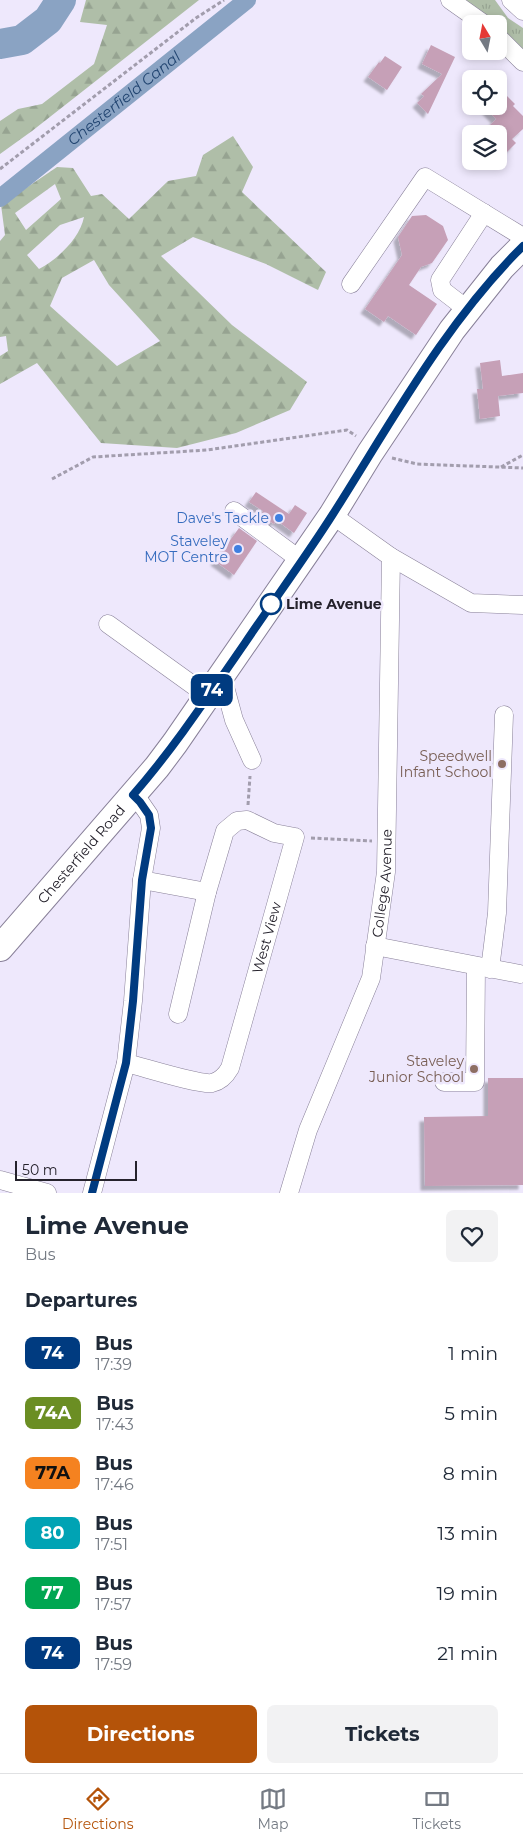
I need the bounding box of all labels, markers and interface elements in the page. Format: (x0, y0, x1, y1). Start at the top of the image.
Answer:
north arrow (462, 15, 508, 60)
map controls (462, 15, 507, 170)
water label: Chesterfield Canal (63, 47, 184, 149)
button: locate (462, 70, 507, 115)
button: layers (462, 125, 507, 170)
place label: Dave's Tackle (176, 509, 269, 527)
marker: Dave's Tackle (273, 512, 285, 524)
place label: Staveley MOT Centre (144, 532, 228, 566)
marker: Staveley MOT Centre (232, 543, 244, 555)
marker: Lime Avenue (260, 593, 282, 615)
place label: Lime Avenue (286, 595, 382, 613)
line badge: 74 (190, 674, 234, 706)
text: 74 (201, 679, 223, 701)
place label: Speedwell Infant School (399, 747, 492, 781)
marker: Speedwell Infant School (496, 758, 508, 770)
street label: Chesterfield Road (33, 801, 129, 907)
street label: College Avenue (368, 829, 396, 939)
street label: West View (248, 899, 285, 975)
place label: Staveley Junior School (368, 1052, 464, 1086)
marker: Staveley Junior School (468, 1063, 480, 1075)
scale bar (15, 1158, 138, 1181)
text: 50 m (22, 1161, 58, 1179)
button: heart (446, 1210, 498, 1262)
text: Lime Avenue (25, 1211, 189, 1240)
text: Bus (25, 1245, 56, 1264)
text: Departures (25, 1289, 137, 1312)
text: Bus (95, 1332, 133, 1355)
text: 74 (41, 1342, 64, 1364)
text: 1 min (448, 1342, 498, 1365)
text: 17:39 (95, 1355, 132, 1374)
text: Bus (96, 1392, 134, 1415)
text: 74A (35, 1402, 71, 1424)
text: 5 min (444, 1402, 498, 1425)
text: 17:43 (96, 1415, 134, 1434)
text: Bus (95, 1452, 133, 1475)
text: 77A (35, 1462, 70, 1484)
text: 8 min (443, 1462, 498, 1485)
text: 17:46 (95, 1475, 134, 1494)
text: Bus (95, 1512, 133, 1535)
text: 80 (40, 1522, 65, 1544)
text: 13 min (437, 1522, 498, 1545)
text: 17:51 (95, 1535, 128, 1554)
text: Bus (95, 1572, 133, 1595)
text: 77 (41, 1582, 64, 1604)
text: 19 min (436, 1582, 498, 1605)
text: 17:57 (95, 1595, 132, 1614)
text: Bus (95, 1632, 133, 1655)
text: 74 (41, 1642, 64, 1664)
text: 21 min (437, 1642, 498, 1665)
text: 17:59 (95, 1655, 132, 1674)
button: Directions (25, 1705, 257, 1763)
button: Tickets (267, 1705, 498, 1763)
tab: Directions (62, 1785, 134, 1833)
tab: Map (257, 1785, 289, 1833)
tab: Tickets (412, 1785, 461, 1833)

